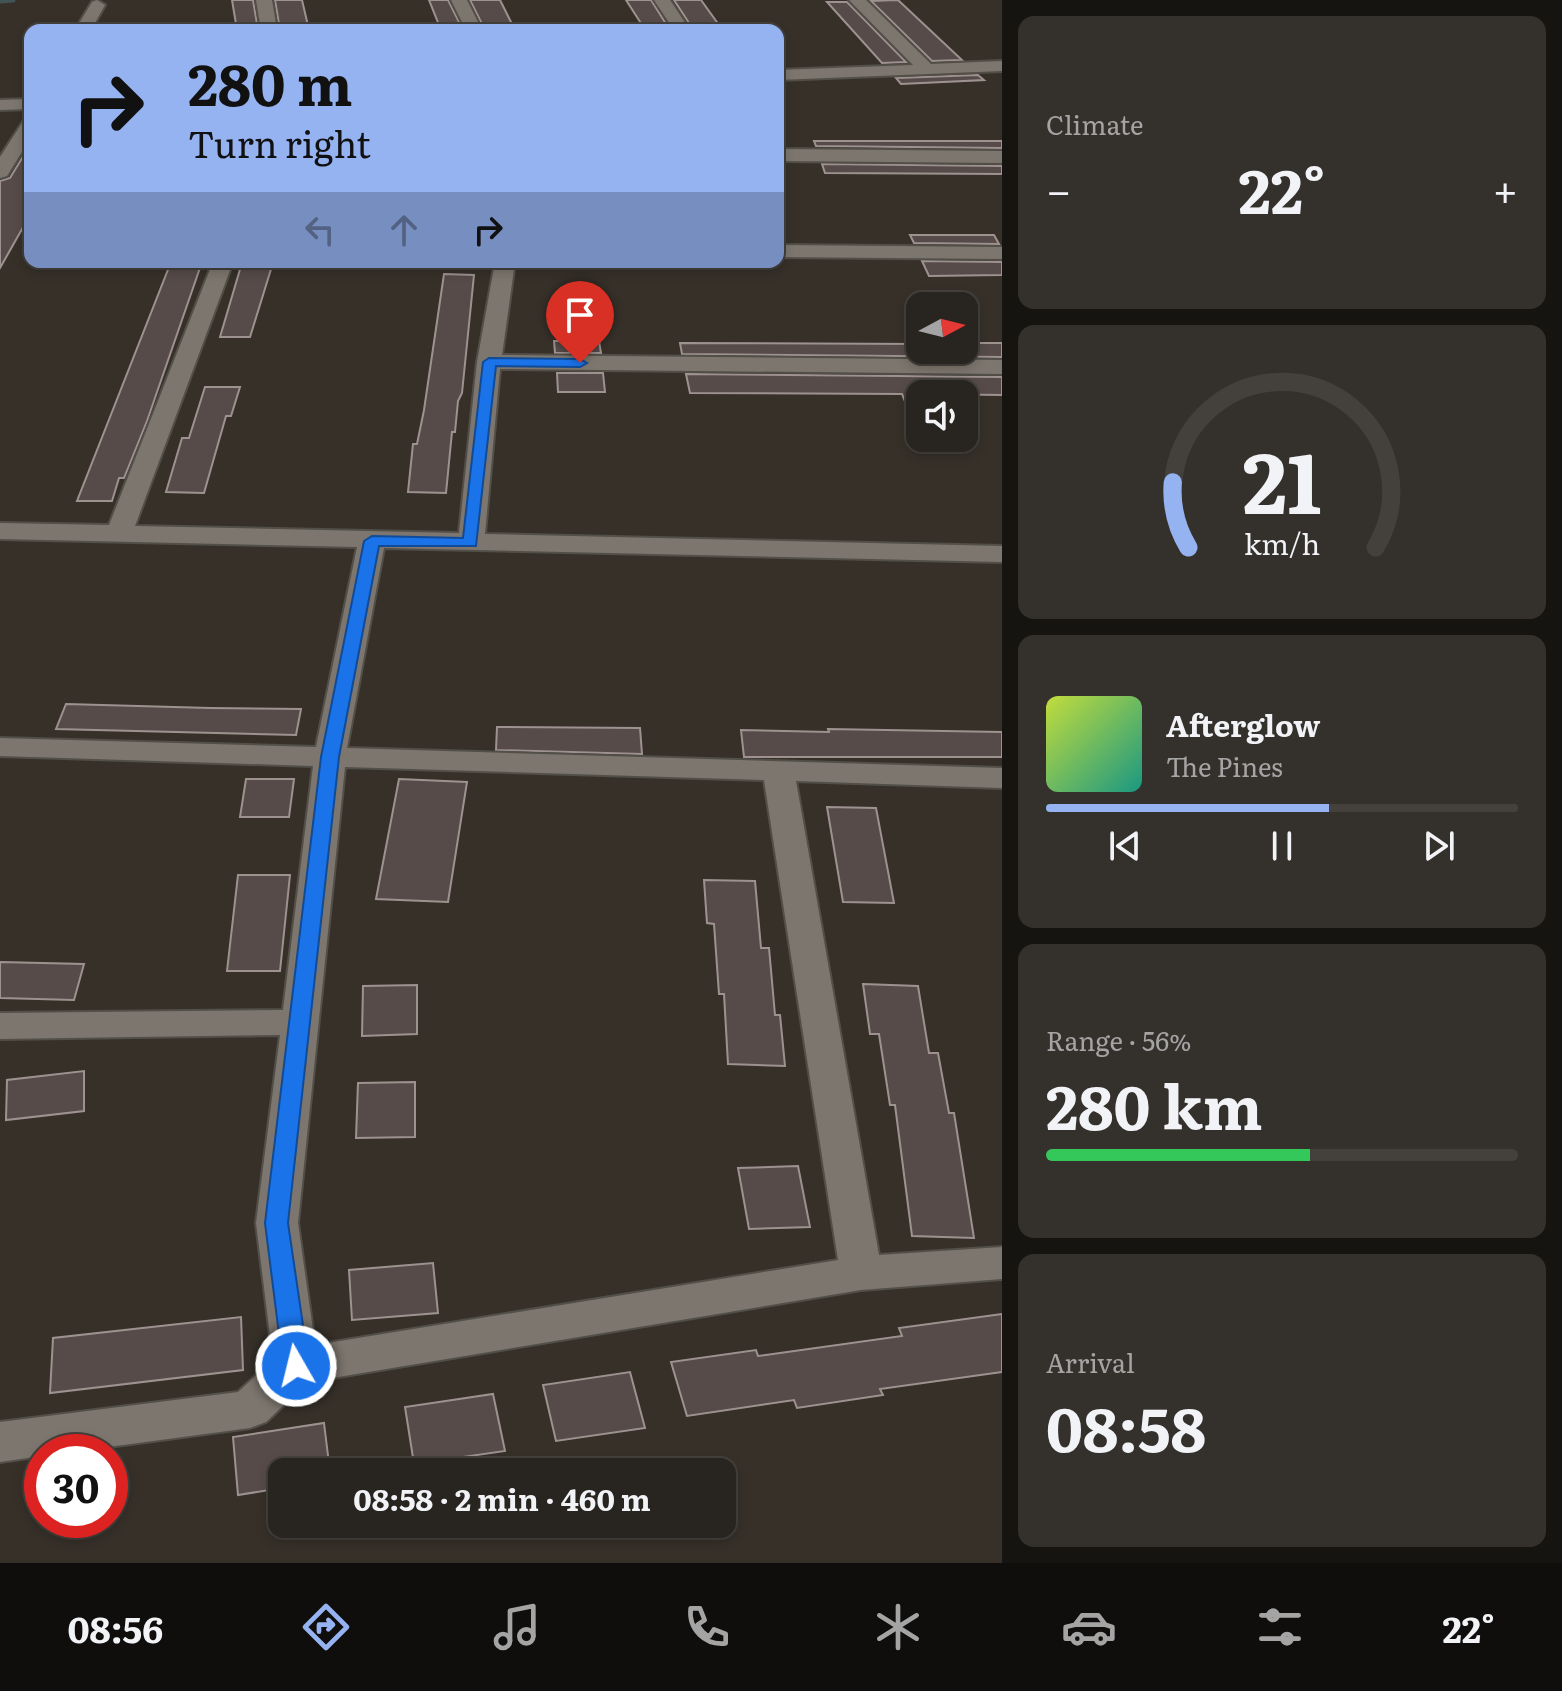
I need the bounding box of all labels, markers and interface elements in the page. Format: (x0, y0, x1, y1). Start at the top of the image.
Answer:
text: 280 m (188, 40, 353, 123)
icon: right (56, 56, 160, 160)
text: Climate (1046, 104, 1144, 143)
text: Turn right (188, 116, 371, 169)
text: 22° (1239, 143, 1325, 232)
text: − (1046, 155, 1072, 221)
text: + (1492, 155, 1518, 221)
icon: left (298, 208, 342, 252)
icon: ahead (382, 208, 426, 252)
icon: right (466, 208, 510, 252)
pin (546, 281, 614, 363)
north arrow (906, 292, 978, 364)
map controls (906, 292, 978, 452)
icon: arrive (558, 293, 602, 337)
button: sound (906, 380, 978, 452)
text: 21 (1242, 416, 1322, 540)
text: km/h (1244, 521, 1320, 564)
text: Afterglow (1166, 702, 1320, 746)
text: The Pines (1166, 746, 1283, 785)
icon: previous (1103, 824, 1147, 868)
icon: pause (1260, 824, 1304, 868)
icon: next (1417, 824, 1461, 868)
text: Range · 56% (1046, 1020, 1191, 1059)
text: 280 km (1046, 1059, 1263, 1148)
position arrow (254, 1324, 338, 1408)
text: Arrival (1046, 1342, 1135, 1381)
text: 08:58 (1046, 1381, 1206, 1470)
speed limit sign: 30 (24, 1434, 128, 1538)
text: 08:58 · 2 min · 460 m (353, 1476, 651, 1520)
icon: directions (298, 1599, 354, 1655)
icon: music (489, 1599, 545, 1655)
icon: phone (679, 1599, 735, 1655)
icon: climate (870, 1599, 926, 1655)
icon: car (1061, 1599, 1117, 1655)
icon: filters (1252, 1599, 1308, 1655)
text: 08:56 (67, 1601, 163, 1654)
text: 22° (1442, 1601, 1495, 1654)

